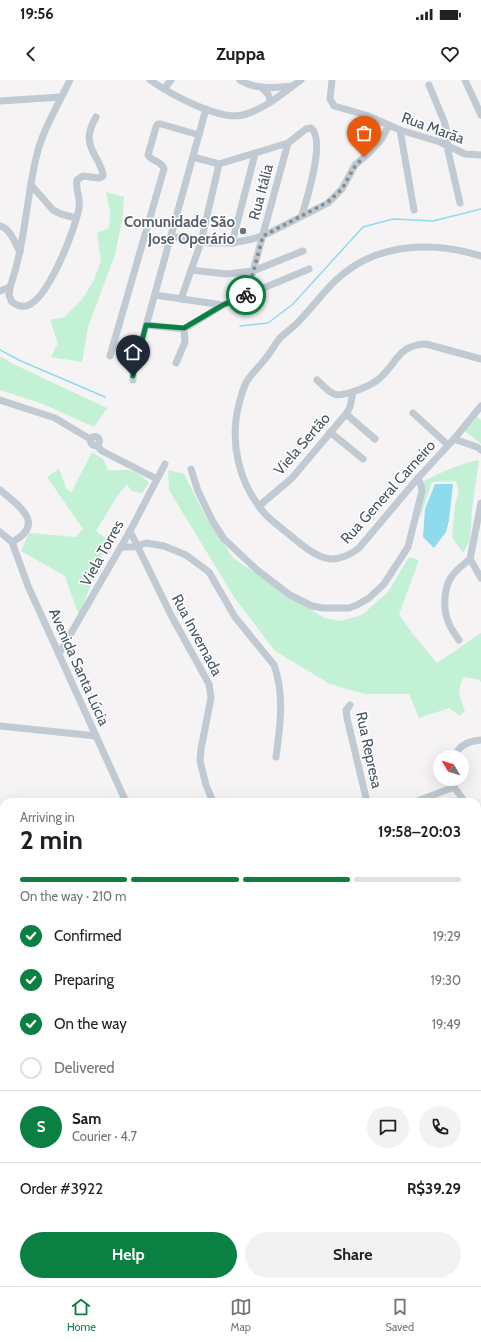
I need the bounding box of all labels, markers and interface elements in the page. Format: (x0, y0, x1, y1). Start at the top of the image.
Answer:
text: 19:56 (20, 5, 54, 23)
icon: back (20, 43, 42, 65)
text: Zuppa (216, 43, 265, 65)
icon: heart (439, 43, 461, 65)
street label: Rua Marãa (399, 108, 468, 148)
pin (347, 116, 381, 157)
icon: bag (353, 122, 375, 144)
street label: Rua Itália (245, 161, 277, 222)
place label: Comunidade São Jose Operário (124, 213, 235, 248)
marker: Comunidade São Jose Operário (238, 226, 248, 236)
courier (226, 275, 266, 315)
icon: bike (235, 284, 257, 306)
pin (116, 335, 150, 376)
icon: home (122, 341, 144, 363)
street label: Viela Sertão (270, 409, 334, 479)
street label: Rua General Carneiro (337, 437, 439, 547)
street label: Viela Torres (76, 517, 128, 589)
street label: Rua Invernada (168, 591, 226, 680)
street label: Avenida Santa Lúcia (45, 606, 113, 729)
street label: Rua Represa (352, 710, 386, 791)
north arrow (433, 750, 469, 786)
map controls (433, 750, 469, 786)
text: Arriving in (20, 809, 75, 825)
text: 19:58–20:03 (378, 823, 461, 841)
text: 2 min (20, 824, 83, 856)
text: On the way · 210 m (20, 888, 126, 904)
icon: check (20, 925, 42, 947)
text: Confirmed (54, 927, 122, 945)
text: 19:29 (432, 928, 461, 944)
icon: check (20, 969, 42, 991)
text: Preparing (54, 971, 114, 989)
text: 19:30 (431, 972, 461, 988)
icon: check (20, 1013, 42, 1035)
text: On the way (54, 1015, 127, 1033)
text: 19:49 (432, 1016, 461, 1032)
text: Delivered (54, 1059, 115, 1077)
button: chat (367, 1106, 409, 1148)
button: phone (419, 1106, 461, 1148)
text: Sam (72, 1110, 101, 1128)
text: S (37, 1118, 45, 1136)
text: Courier · 4.7 (72, 1128, 137, 1144)
text: Order #3922 (20, 1180, 103, 1198)
text: R$39.29 (407, 1180, 461, 1198)
button: Help (20, 1232, 237, 1278)
button: Share (245, 1232, 461, 1278)
tab: Home (67, 1296, 96, 1334)
tab: Map (230, 1296, 252, 1334)
tab: Saved (386, 1296, 414, 1334)

